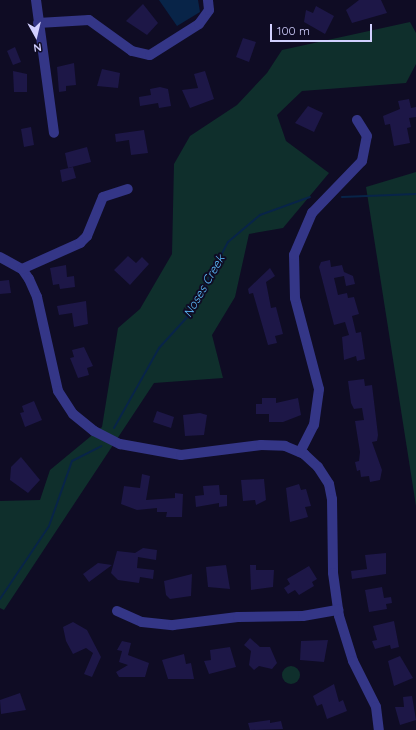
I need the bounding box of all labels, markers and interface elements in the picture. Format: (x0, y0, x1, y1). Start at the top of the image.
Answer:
north arrow (16, 16, 56, 56)
scale bar (272, 16, 374, 42)
text: 100 m (277, 23, 310, 38)
text: N (33, 40, 43, 55)
water label: Noses Creek (180, 252, 228, 320)

